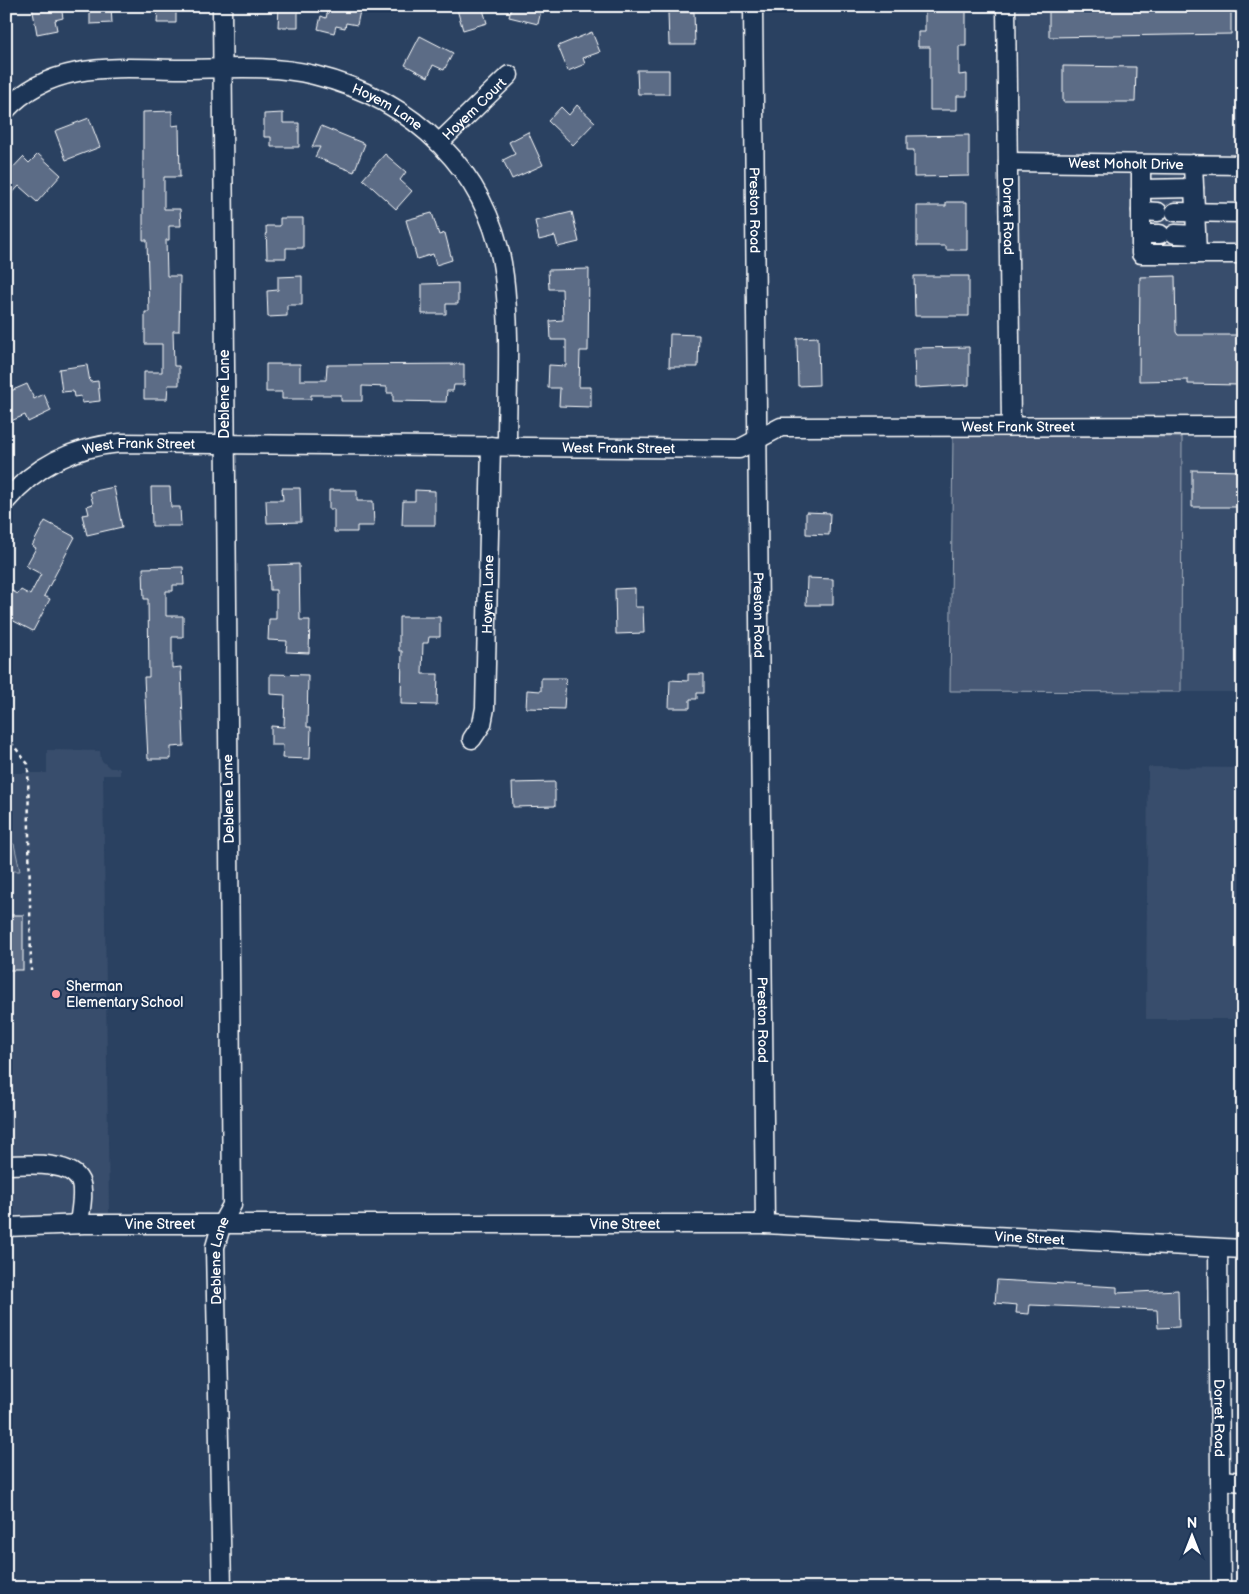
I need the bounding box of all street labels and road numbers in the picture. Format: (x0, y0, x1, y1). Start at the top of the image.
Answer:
street label: Hoyem Court (439, 74, 510, 144)
street label: Hoyem Lane (349, 80, 426, 134)
street label: West Moholt Drive (1068, 155, 1184, 173)
street label: Preston Road (746, 167, 763, 253)
street label: Dorret Road (999, 177, 1017, 255)
street label: Deblene Lane (216, 349, 233, 439)
street label: West Frank Street (962, 418, 1075, 436)
street label: West Frank Street (81, 435, 196, 459)
street label: West Frank Street (562, 439, 676, 457)
street label: Hoyem Lane (479, 555, 498, 634)
street label: Preston Road (750, 572, 767, 658)
street label: Deblene Lane (219, 754, 238, 844)
street label: Preston Road (754, 977, 771, 1063)
street label: Deblene Lane (207, 1213, 233, 1305)
street label: Vine Street (125, 1216, 196, 1233)
street label: Vine Street (590, 1216, 661, 1233)
street label: Vine Street (994, 1228, 1066, 1249)
street label: Dorret Road (1210, 1379, 1228, 1457)

